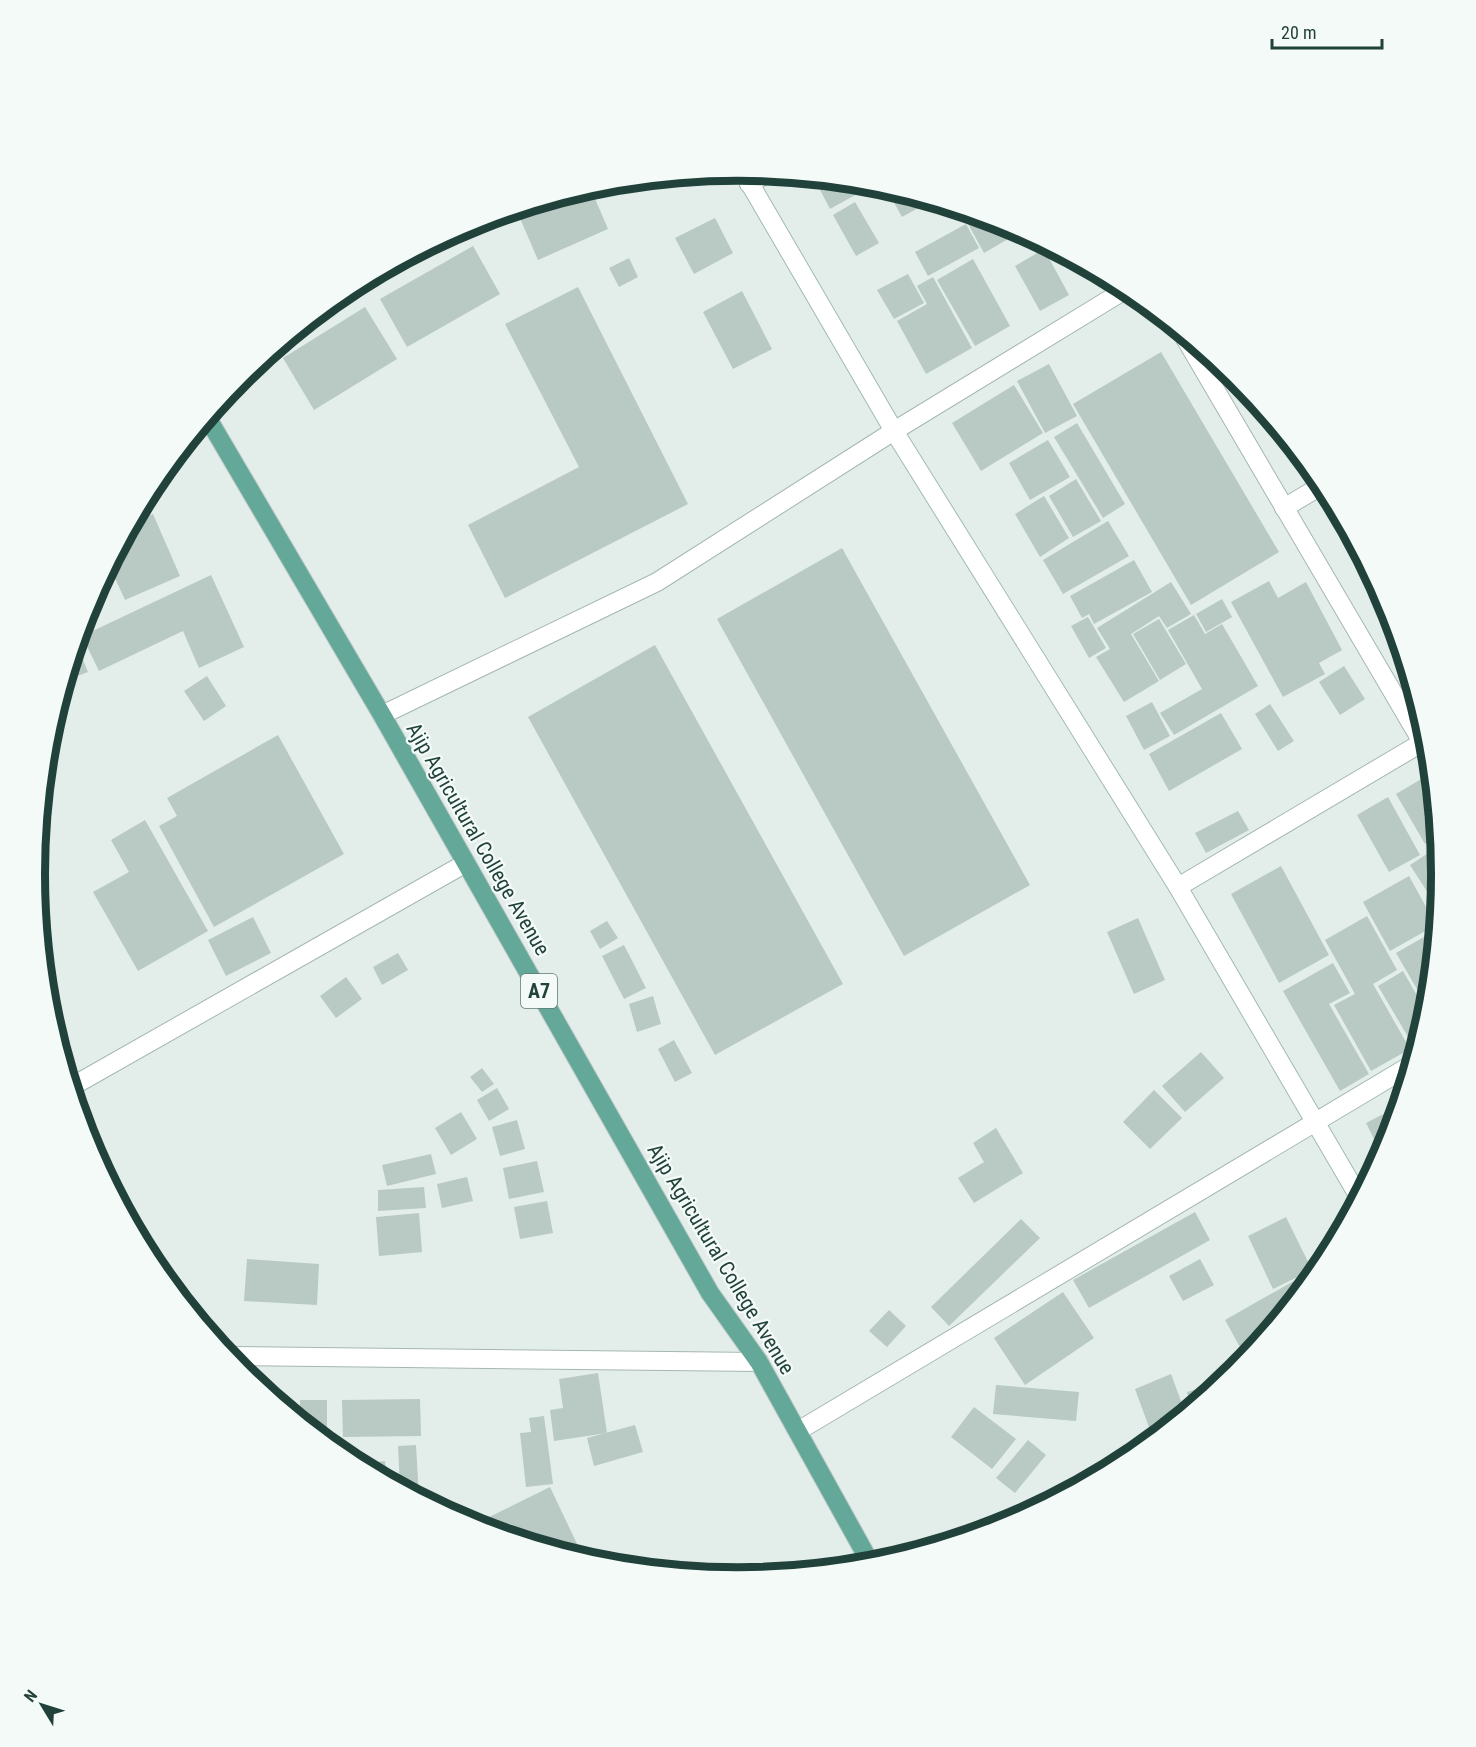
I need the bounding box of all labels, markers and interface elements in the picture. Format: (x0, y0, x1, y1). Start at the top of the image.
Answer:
scale bar (1272, 12, 1382, 50)
text: 20 m (1281, 22, 1316, 43)
street label: Ajip Agricultural College Avenue (401, 718, 555, 960)
road number: A7 (521, 974, 557, 1008)
street label: Ajip Agricultural College Avenue (643, 1139, 800, 1379)
north arrow (12, 1675, 72, 1735)
text: N (20, 1686, 41, 1706)

